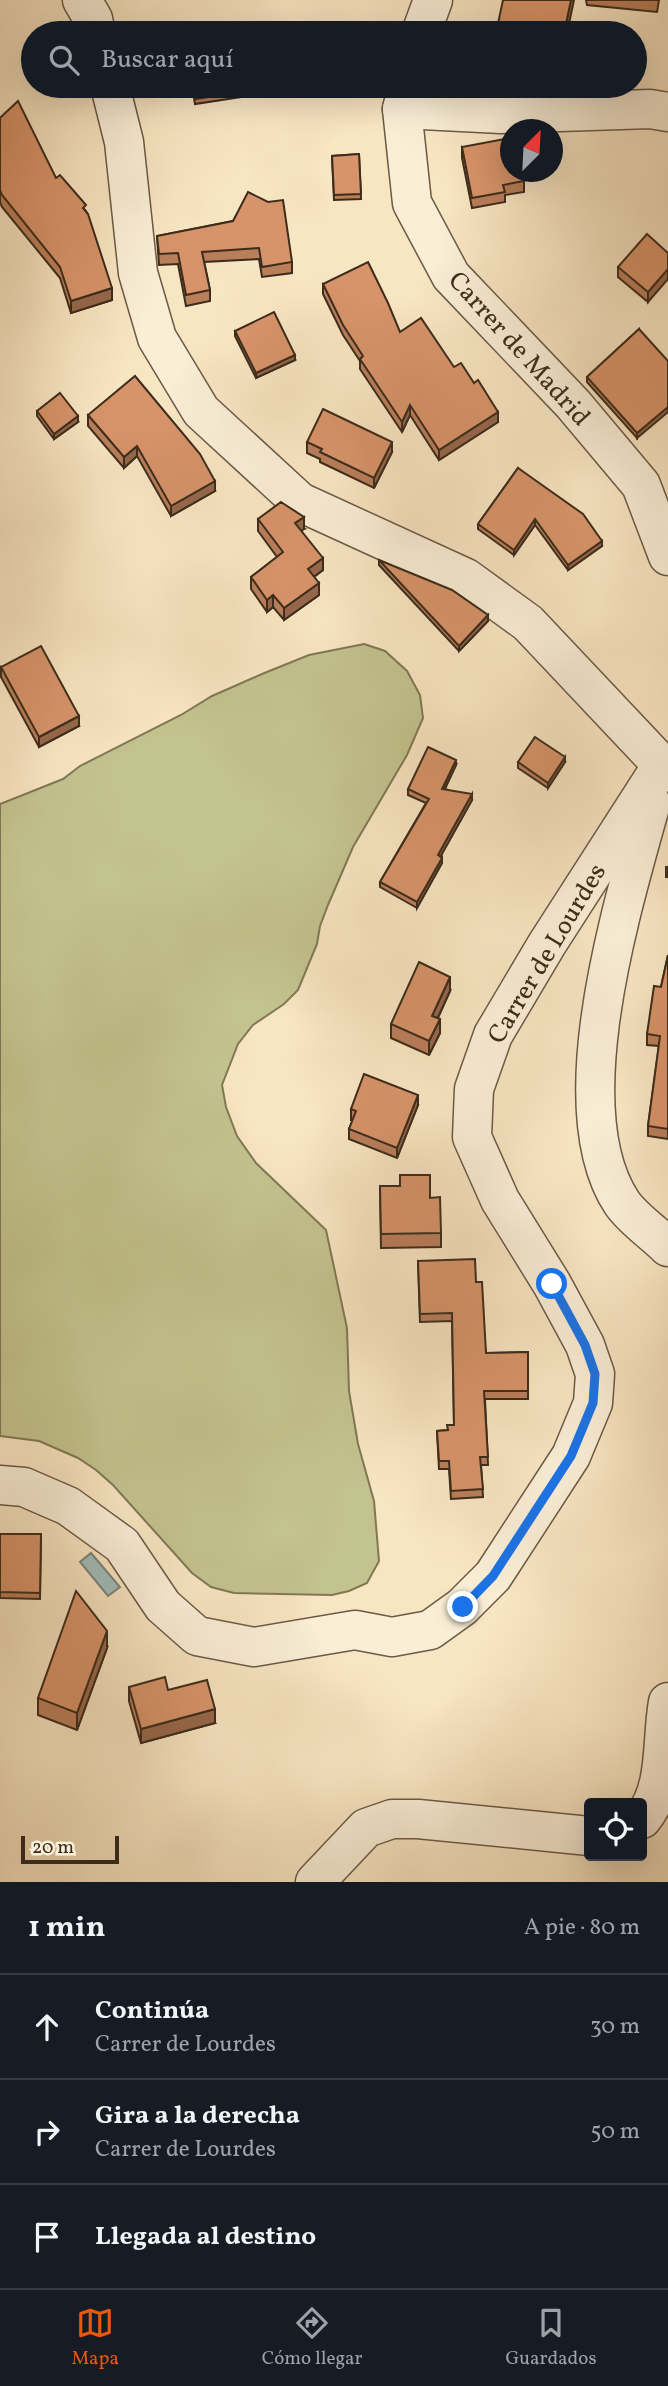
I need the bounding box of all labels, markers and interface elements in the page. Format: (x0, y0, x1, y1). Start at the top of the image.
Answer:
search box (21, 21, 647, 98)
icon: search (45, 41, 83, 79)
text: Buscar aquí (101, 42, 233, 78)
north arrow (500, 119, 563, 182)
street label: Carrer de Madrid (439, 264, 598, 435)
street label: Carrer de Lourdes (480, 857, 616, 1051)
route start (536, 1268, 567, 1299)
route end (447, 1591, 478, 1622)
map controls (584, 1798, 647, 1861)
button: locate (584, 1798, 647, 1861)
scale bar (21, 1833, 119, 1865)
text: 20 m (32, 1835, 74, 1861)
text: 1 min (28, 1907, 105, 1949)
text: A pie · 80 m (524, 1912, 640, 1944)
text: Continúa (95, 1993, 209, 2029)
icon: ahead (28, 2008, 66, 2046)
text: 30 m (590, 2011, 640, 2043)
text: Carrer de Lourdes (95, 2029, 276, 2061)
text: Gira a la derecha (95, 2098, 300, 2134)
icon: right (28, 2113, 66, 2151)
text: 50 m (591, 2116, 640, 2148)
text: Carrer de Lourdes (95, 2134, 276, 2166)
icon: arrive (28, 2218, 66, 2256)
text: Llegada al destino (95, 2219, 316, 2255)
tab: Mapa (71, 2304, 119, 2372)
tab: Cómo llegar (262, 2304, 363, 2372)
tab: Guardados (505, 2304, 597, 2372)

